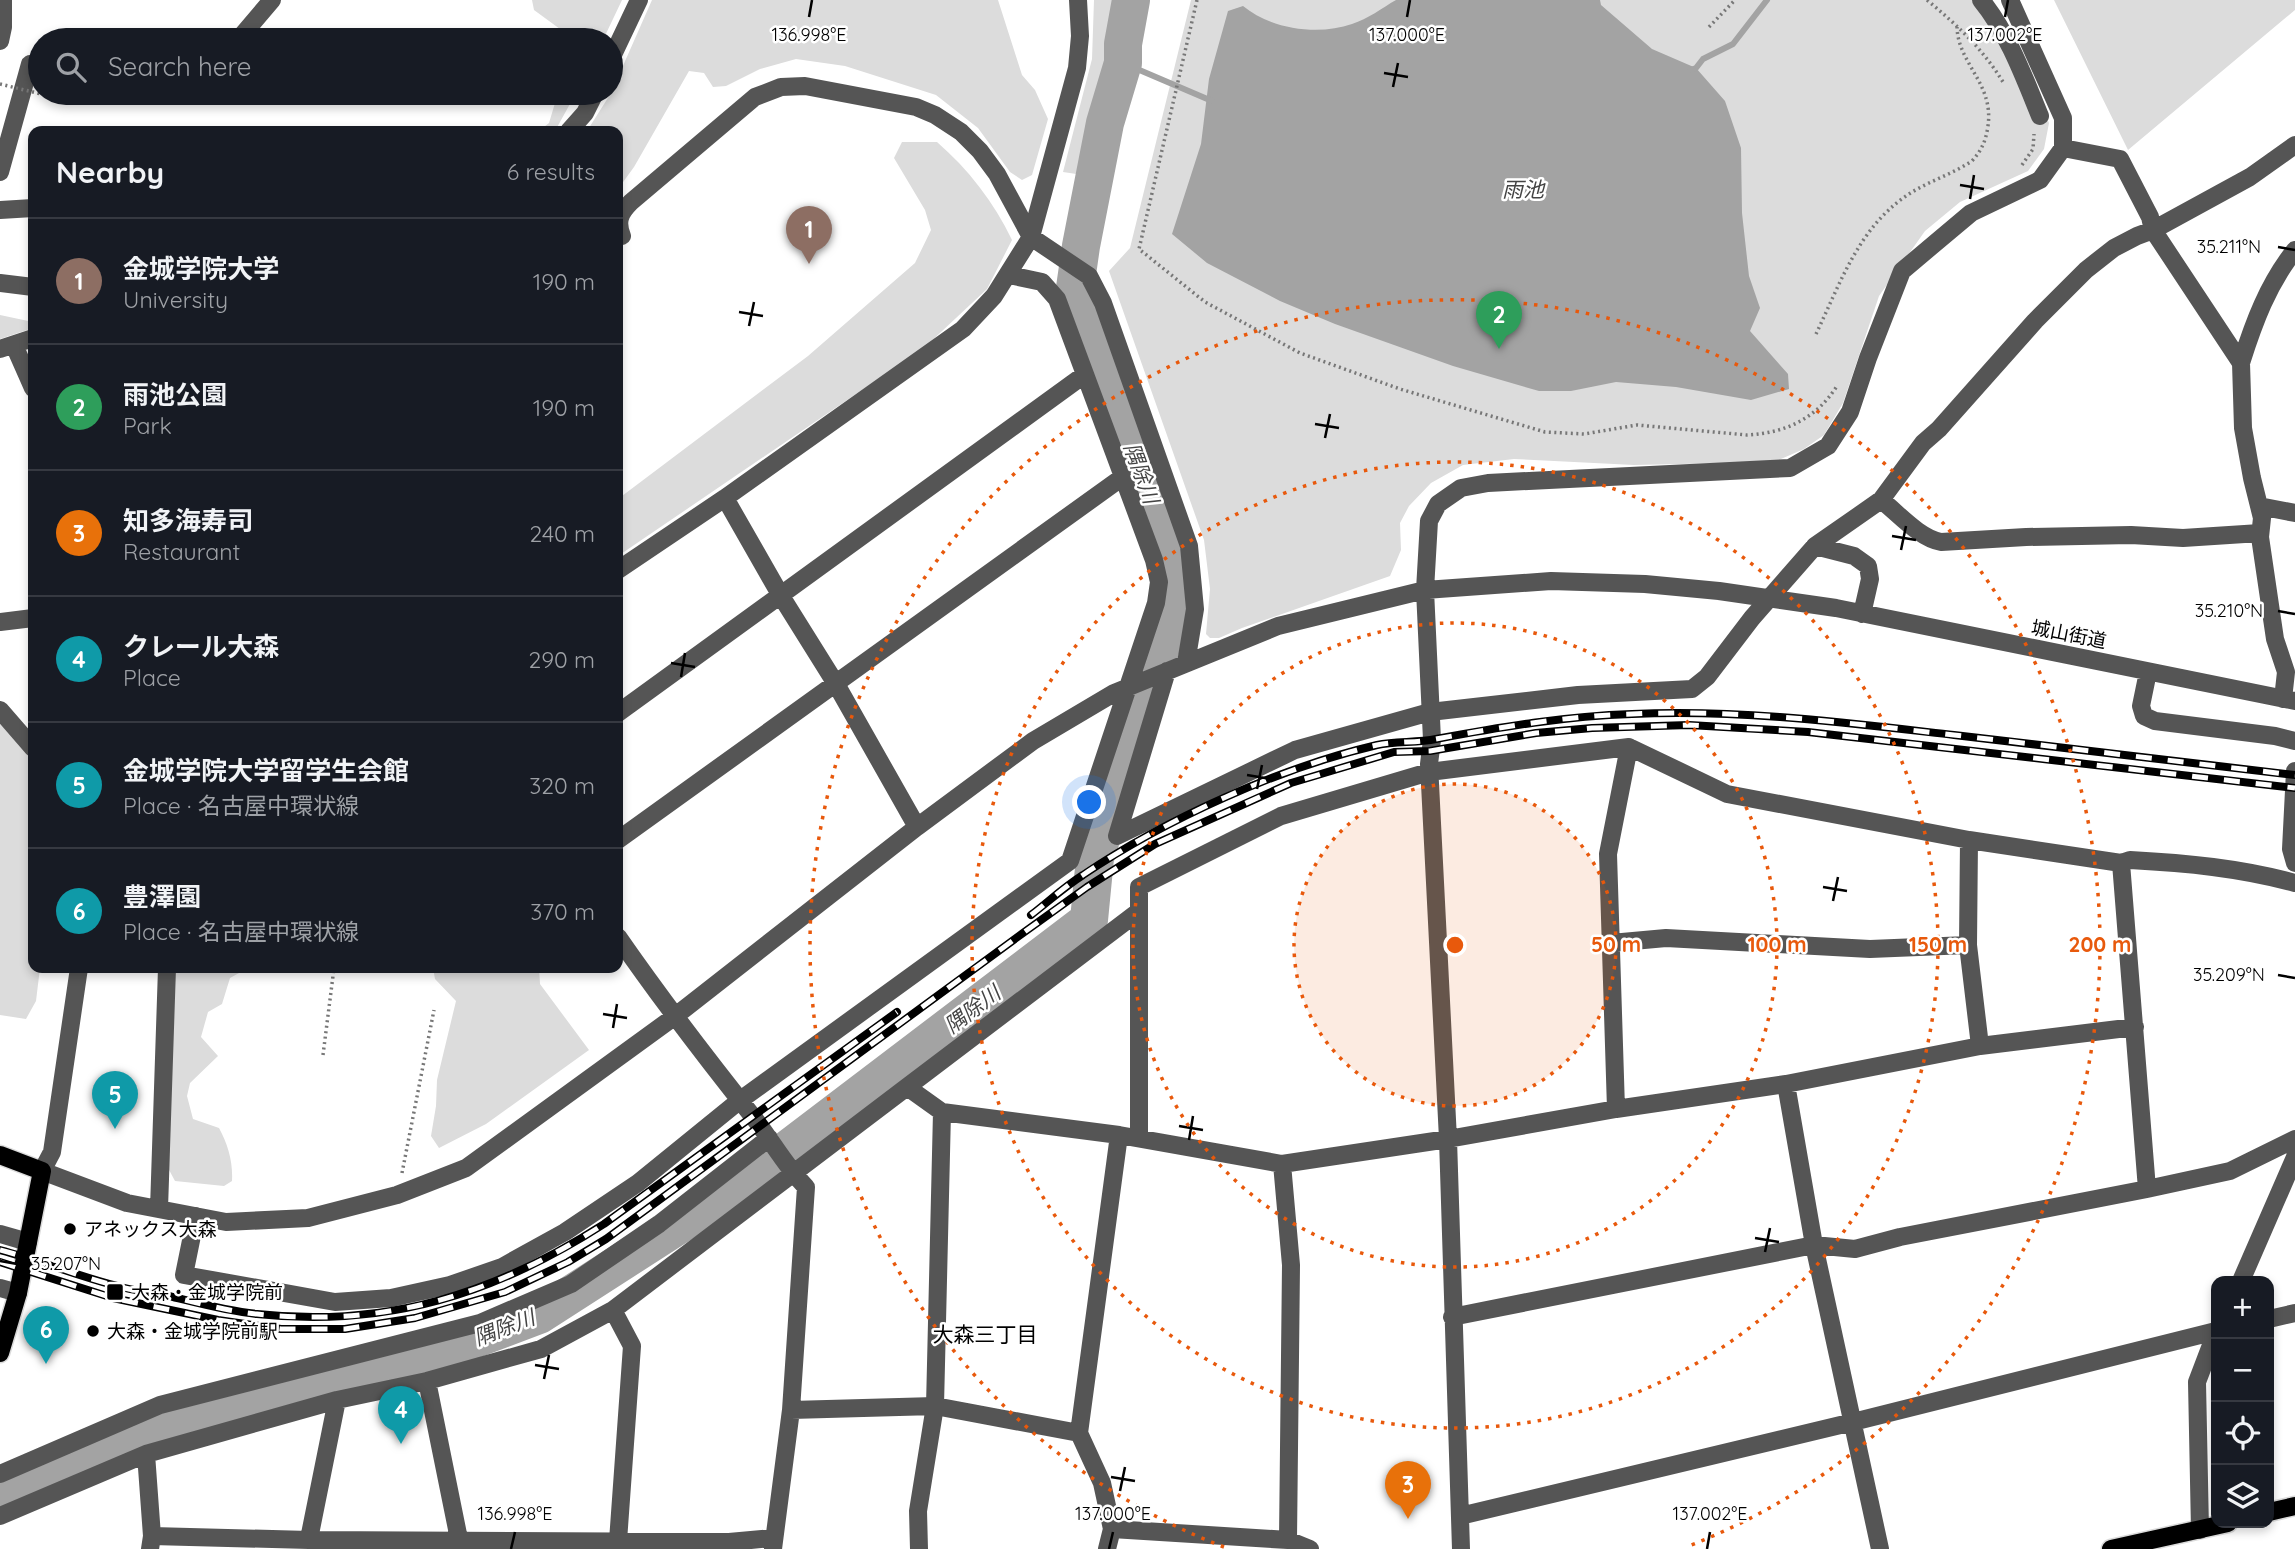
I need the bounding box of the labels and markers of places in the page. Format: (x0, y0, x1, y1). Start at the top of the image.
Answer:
pin: 1 (786, 206, 832, 264)
pin: 2 (1476, 291, 1522, 349)
centre of rings (1443, 933, 1467, 957)
pin: 5 (92, 1071, 138, 1129)
place label: アネックス大森 (84, 1217, 216, 1241)
marker: アネックス大森 (62, 1221, 78, 1237)
place label: 大森・金城学院前 (131, 1280, 283, 1304)
marker: 大森・金城学院前 (105, 1282, 125, 1302)
pin: 6 (23, 1306, 69, 1364)
place label: 大森・金城学院前駅 (107, 1319, 278, 1343)
marker: 大森・金城学院前駅 (85, 1323, 101, 1339)
pin: 4 (378, 1386, 424, 1444)
pin: 3 (1385, 1461, 1431, 1519)

